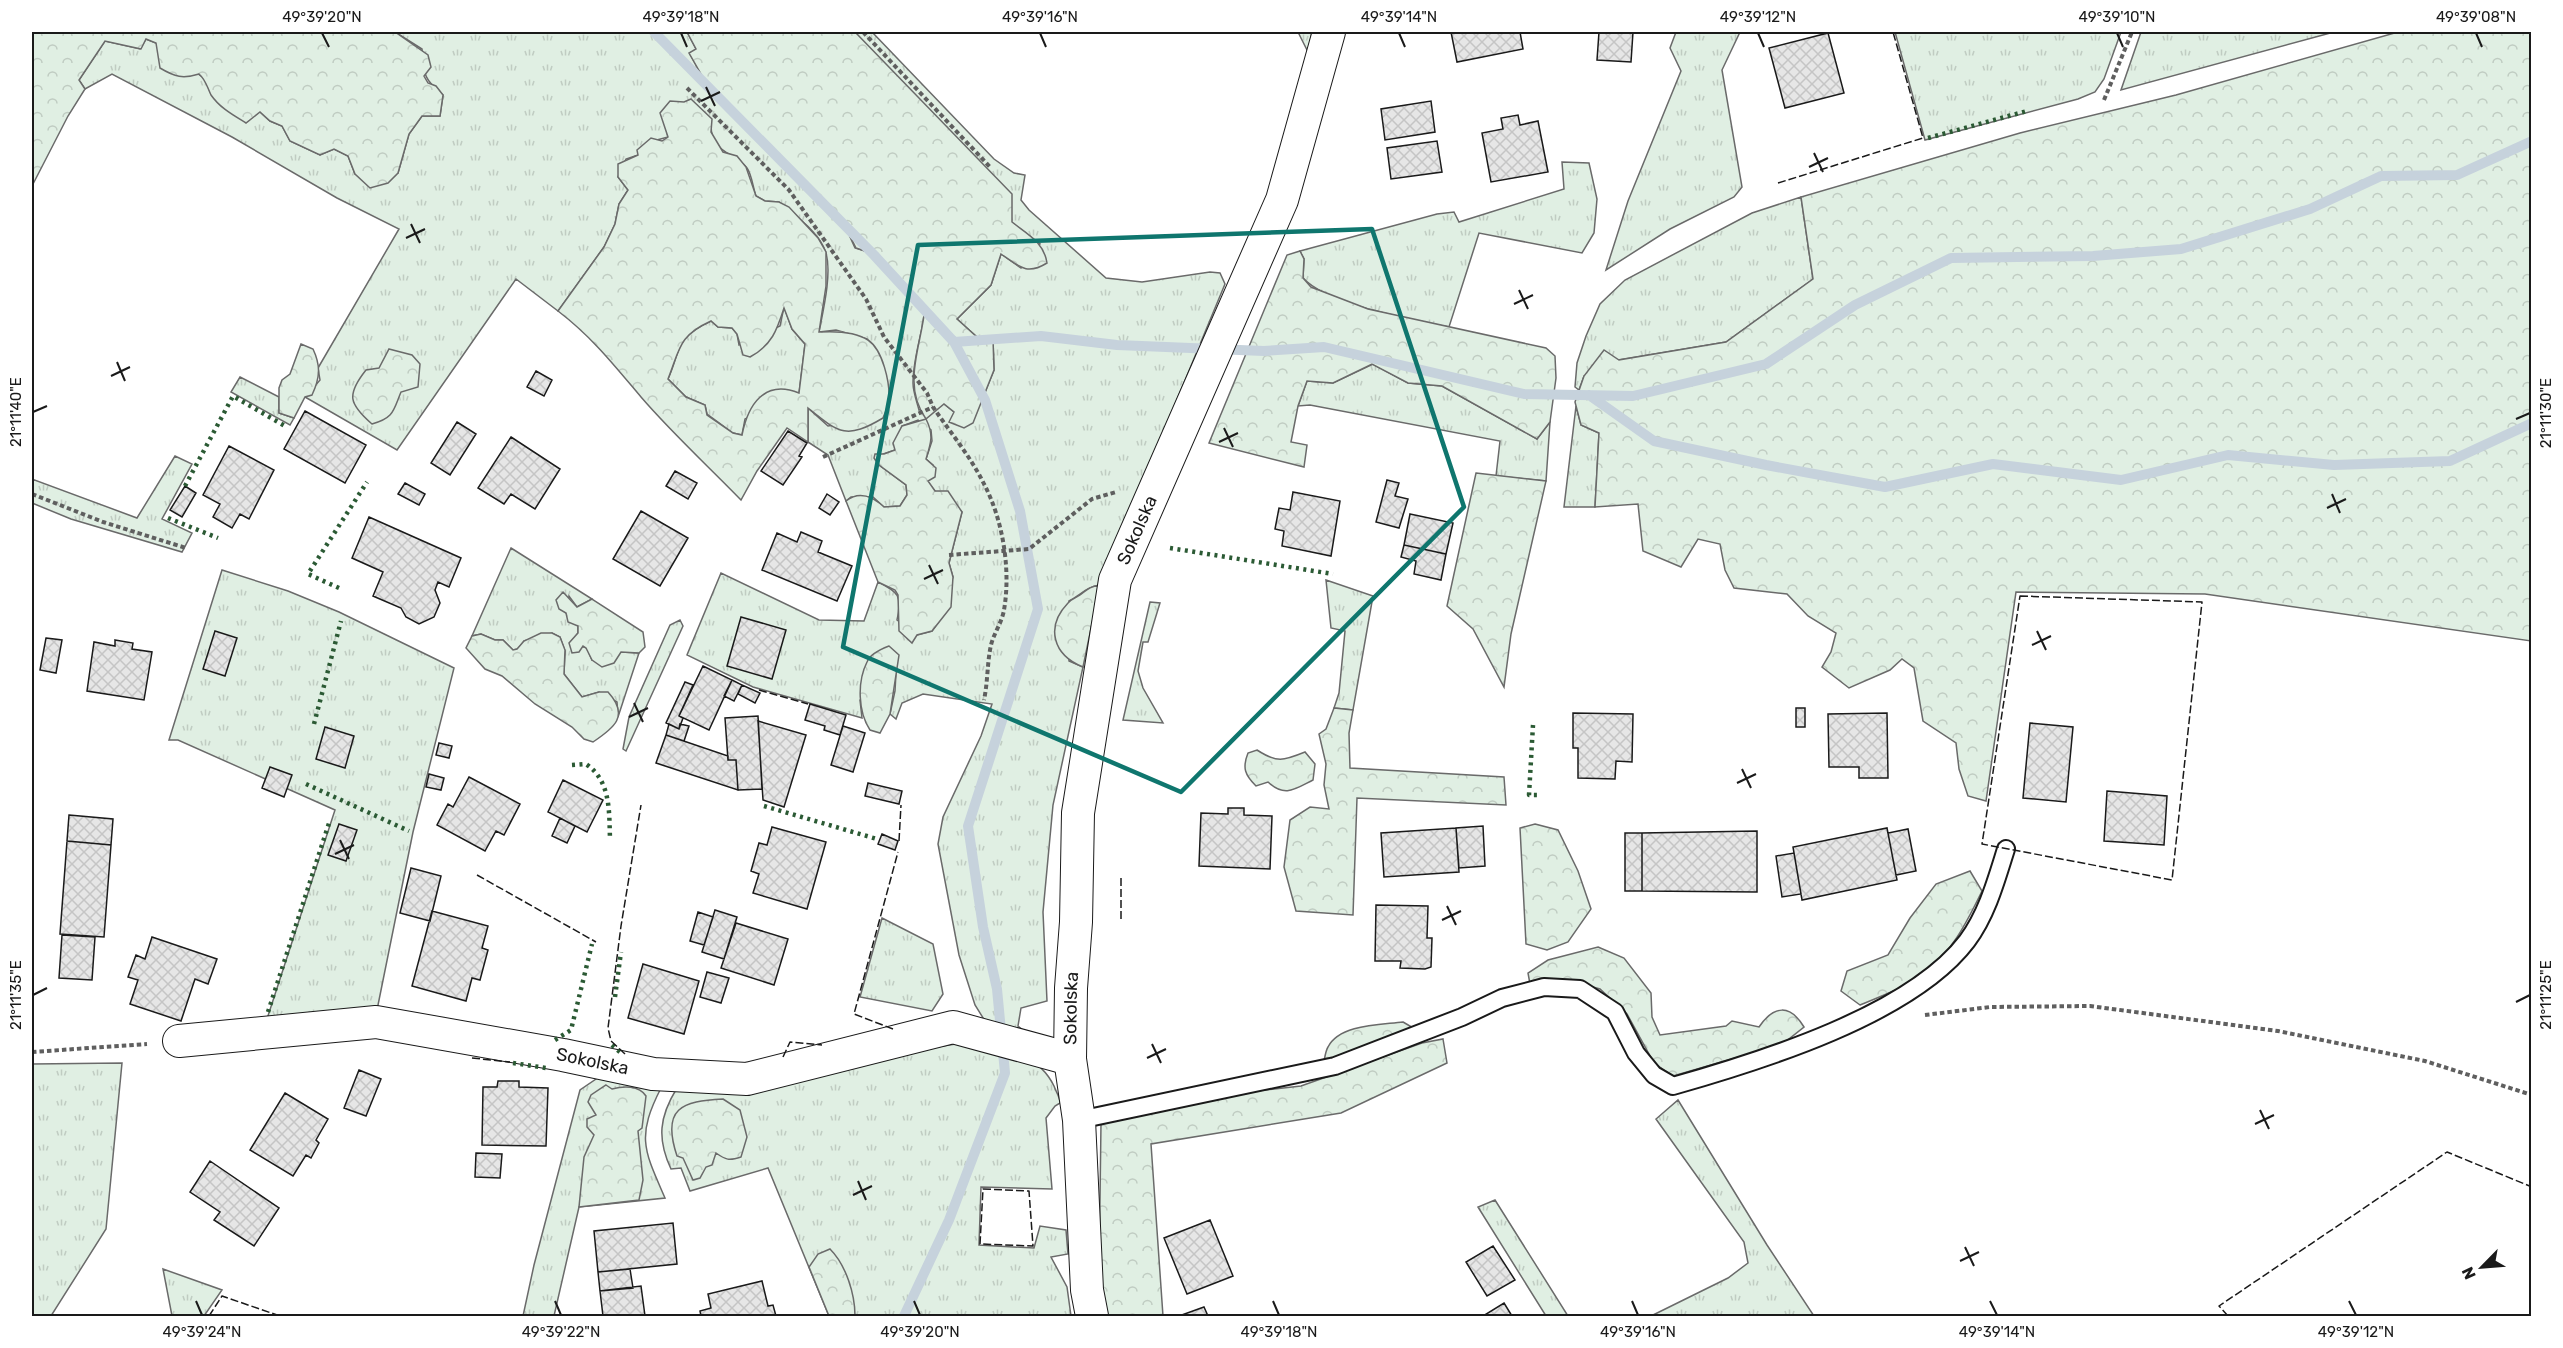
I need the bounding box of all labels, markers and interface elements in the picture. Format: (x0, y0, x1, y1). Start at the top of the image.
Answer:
text: 49°39'20"N (282, 8, 362, 26)
text: 49°39'18"N (642, 8, 720, 26)
text: 49°39'16"N (1002, 8, 1078, 26)
text: 49°39'14"N (1361, 8, 1437, 26)
text: 49°39'12"N (1720, 8, 1796, 26)
text: 49°39'10"N (2078, 8, 2156, 26)
text: 49°39'08"N (2436, 8, 2516, 26)
text: 21°11'40"E (7, 377, 25, 447)
text: 21°11'30"E (2537, 378, 2555, 448)
street label: Sokolska (1112, 492, 1162, 568)
text: 21°11'35"E (7, 960, 25, 1030)
text: 21°11'25"E (2537, 960, 2555, 1030)
street label: Sokolska (1059, 971, 1083, 1045)
street label: Sokolska (555, 1043, 631, 1080)
north arrow (2452, 1237, 2512, 1297)
text: N (2458, 1264, 2480, 1282)
text: 49°39'24"N (163, 1323, 241, 1341)
text: 49°39'22"N (522, 1323, 600, 1341)
text: 49°39'20"N (880, 1323, 960, 1341)
text: 49°39'18"N (1240, 1323, 1318, 1341)
text: 49°39'16"N (1600, 1323, 1676, 1341)
text: 49°39'14"N (1959, 1323, 2035, 1341)
text: 49°39'12"N (2318, 1323, 2394, 1341)

